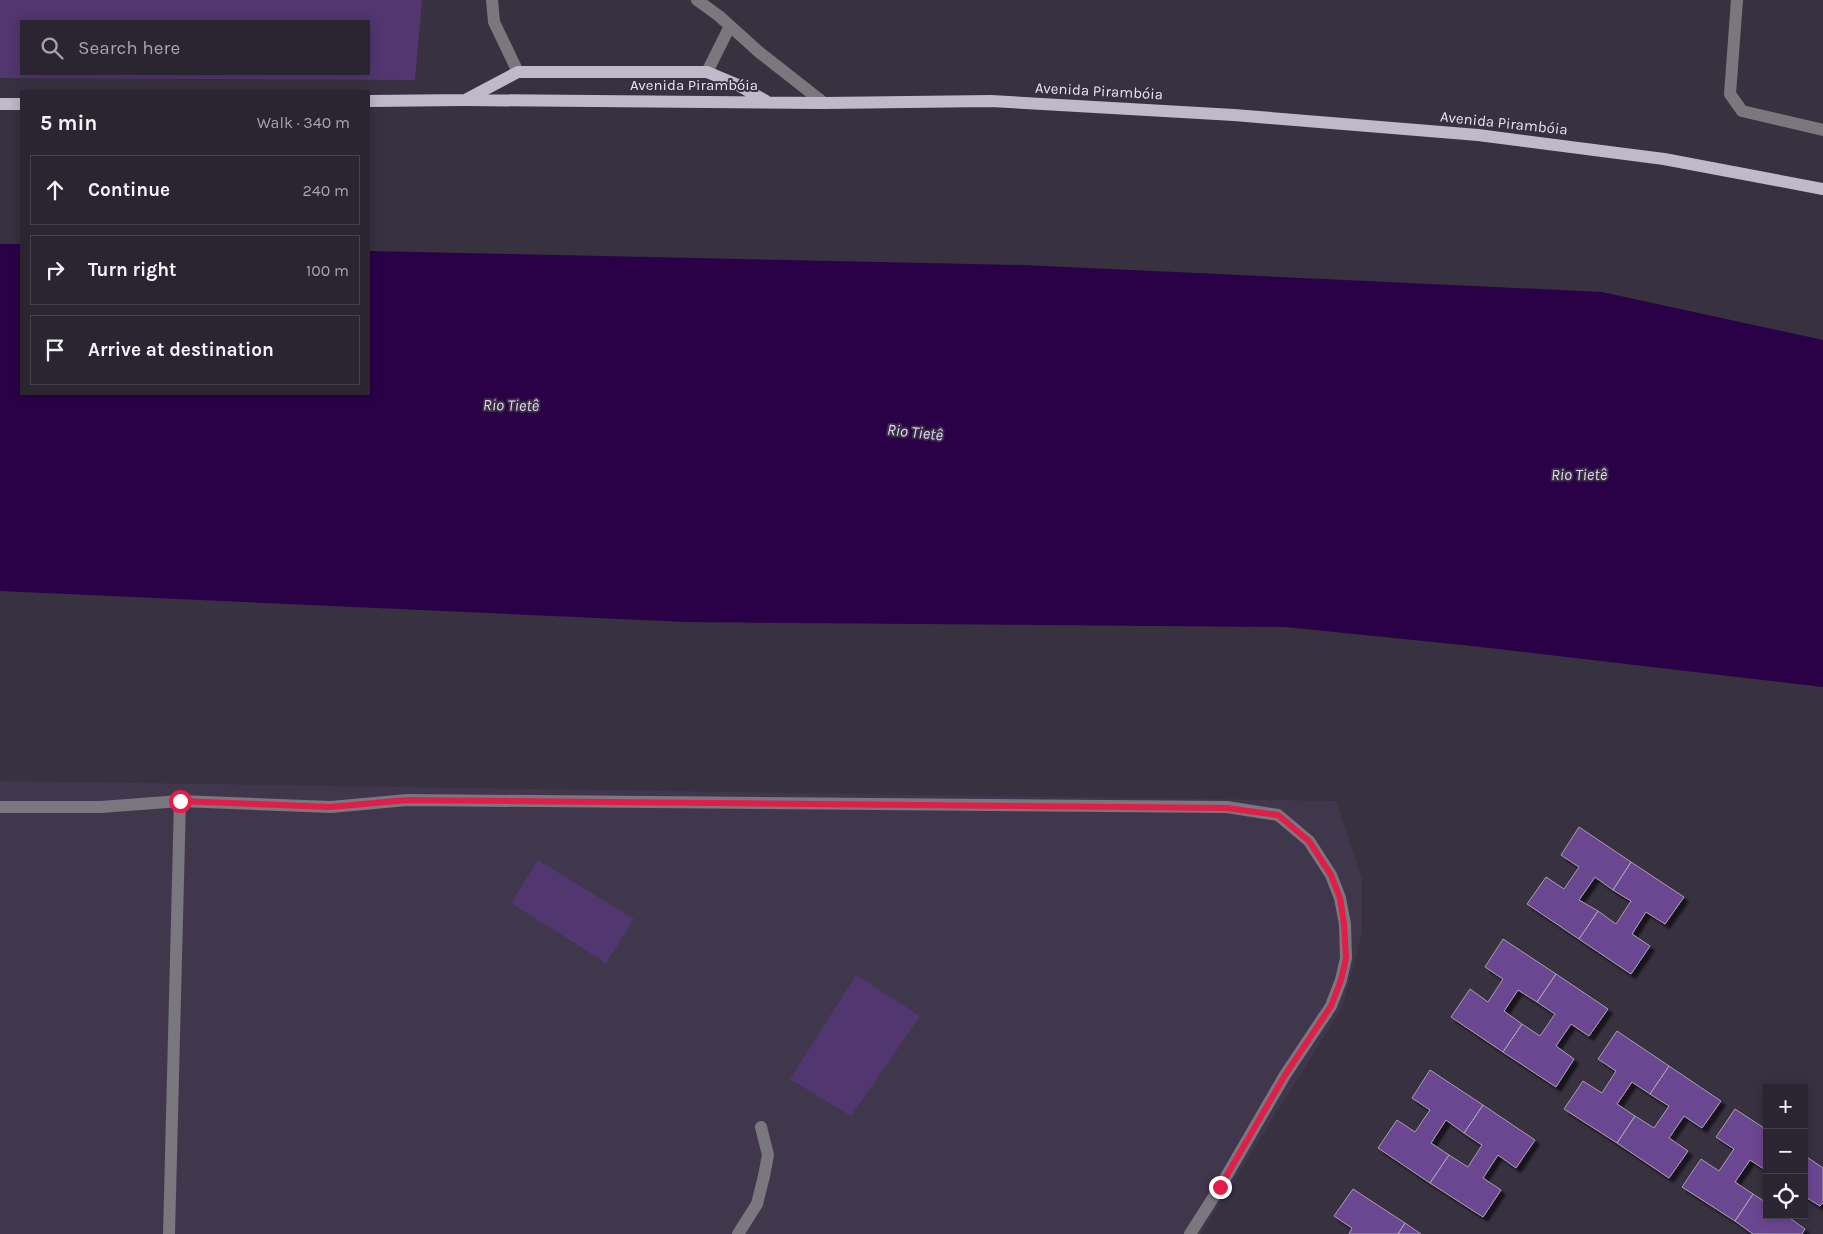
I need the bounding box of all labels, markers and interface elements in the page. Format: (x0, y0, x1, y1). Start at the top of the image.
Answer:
search box (20, 20, 370, 75)
icon: search (38, 34, 66, 62)
text: Search here (78, 37, 180, 59)
street label: Avenida Pirambóia (630, 76, 758, 94)
street label: Avenida Pirambóia (1035, 79, 1163, 103)
street label: Avenida Pirambóia (1439, 107, 1569, 139)
text: 5 min (40, 111, 97, 135)
text: Walk · 340 m (257, 113, 350, 132)
icon: ahead (41, 176, 69, 204)
text: Continue (88, 179, 170, 201)
text: 240 m (303, 181, 349, 200)
icon: right (41, 256, 69, 284)
text: Turn right (88, 259, 177, 281)
text: 100 m (306, 261, 349, 280)
icon: arrive (41, 336, 69, 364)
text: Arrive at destination (88, 339, 274, 361)
water label: Rio Tietê (483, 395, 540, 415)
water label: Rio Tietê (886, 420, 945, 444)
water label: Rio Tietê (1551, 465, 1608, 484)
route start (169, 790, 192, 813)
map controls (1763, 1084, 1808, 1219)
button: + (1763, 1084, 1808, 1129)
button: − (1763, 1129, 1808, 1174)
button: locate (1763, 1174, 1808, 1219)
route end (1209, 1176, 1232, 1199)

